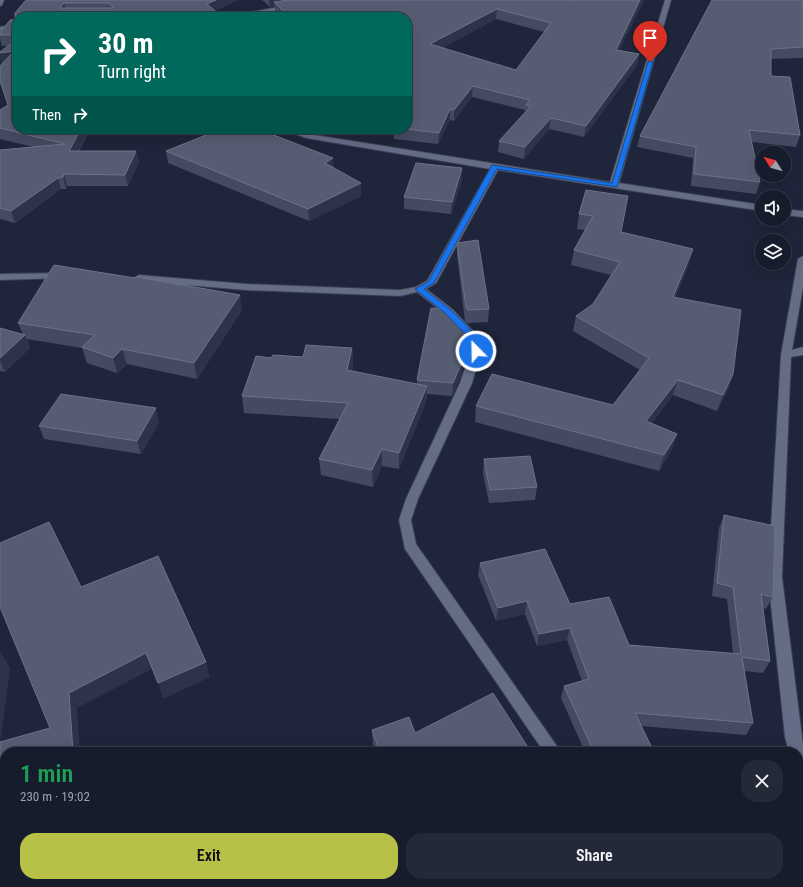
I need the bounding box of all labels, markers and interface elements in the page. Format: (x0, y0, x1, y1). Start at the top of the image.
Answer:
pin (633, 21, 667, 62)
text: 30 m (98, 27, 154, 60)
icon: arrive (639, 27, 661, 49)
icon: right (32, 28, 84, 80)
text: Turn right (98, 61, 166, 82)
icon: right (69, 104, 91, 126)
text: Then (32, 106, 61, 124)
north arrow (755, 146, 791, 182)
map controls (755, 146, 791, 270)
button: sound (755, 190, 791, 226)
button: layers (755, 234, 791, 270)
position arrow (455, 330, 497, 372)
text: 1 min (20, 760, 73, 788)
button: close (741, 760, 783, 802)
text: 230 m · 19:02 (20, 789, 90, 804)
button: Exit (20, 833, 398, 879)
button: Share (406, 833, 783, 879)

